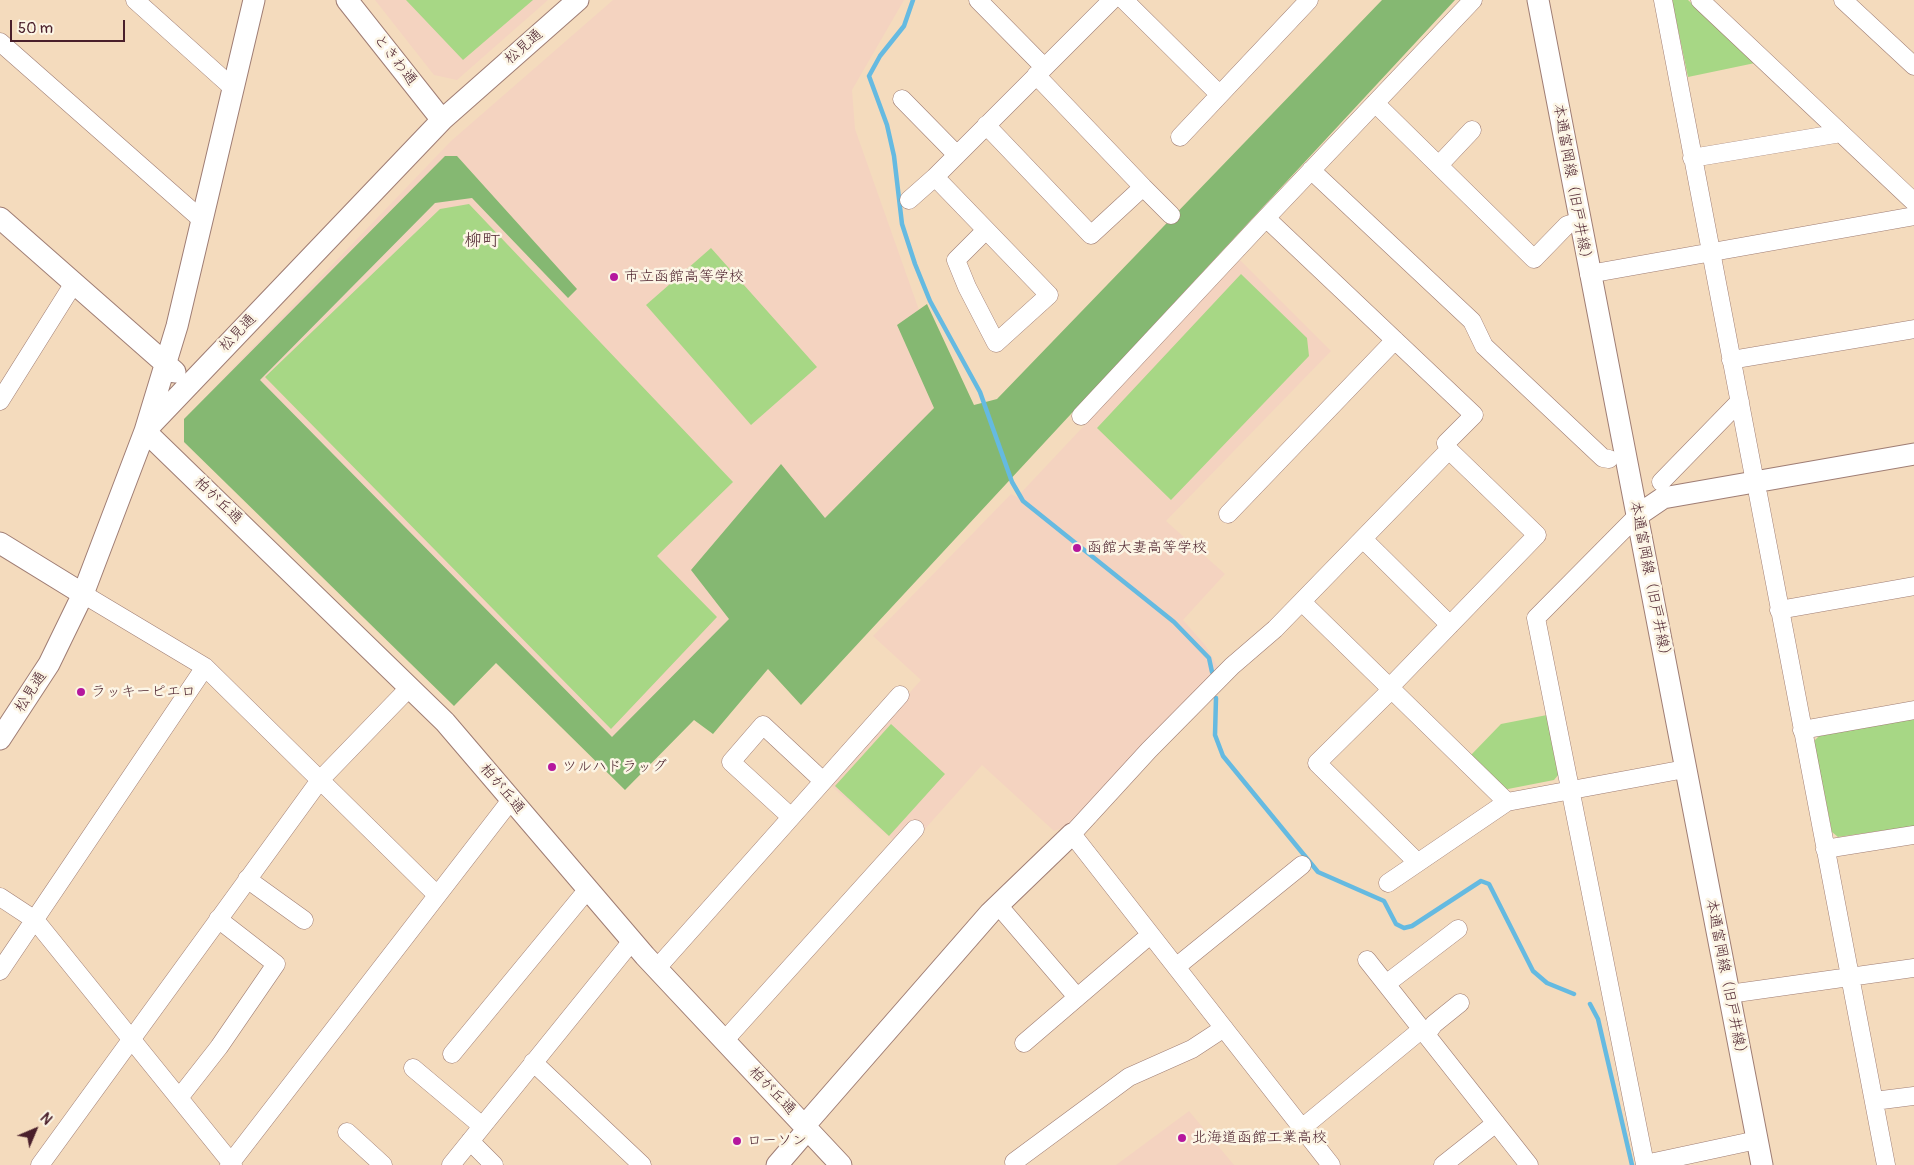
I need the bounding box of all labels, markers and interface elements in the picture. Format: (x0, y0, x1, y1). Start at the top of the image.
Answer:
scale bar (12, 10, 128, 42)
text: 50 m (18, 19, 53, 38)
street label: 松見通 (501, 25, 547, 69)
street label: ときわ通 (369, 31, 421, 89)
street label: 本通富岡線（旧戸井線） (1549, 102, 1595, 268)
district label: 柳町 (464, 230, 500, 252)
place label: 市立函館高等学校 (624, 268, 744, 286)
marker: 市立函館高等学校 (608, 271, 620, 283)
street label: 松見通 (216, 311, 260, 355)
street label: 柏が丘通 (190, 474, 246, 528)
street label: 本通富岡線（旧戸井線） (1625, 499, 1675, 665)
place label: 函館大妻高等学校 (1087, 539, 1207, 557)
marker: 函館大妻高等学校 (1071, 542, 1083, 554)
street label: 松見通 (11, 668, 51, 716)
place label: ラッキーピエロ (91, 683, 196, 701)
marker: ラッキーピエロ (75, 686, 87, 698)
place label: ツルハドラッグ (562, 758, 667, 776)
street label: 柏が丘通 (476, 760, 528, 818)
marker: ツルハドラッグ (546, 761, 558, 773)
street label: 本通富岡線（旧戸井線） (1701, 897, 1751, 1063)
street label: 柏が丘通 (745, 1063, 799, 1119)
north arrow (10, 1105, 60, 1155)
text: N (37, 1110, 55, 1128)
place label: 北海道函館工業高校 (1192, 1129, 1327, 1147)
place label: ローソン (747, 1132, 807, 1150)
marker: 北海道函館工業高校 (1176, 1132, 1188, 1144)
marker: ローソン (731, 1135, 743, 1147)

